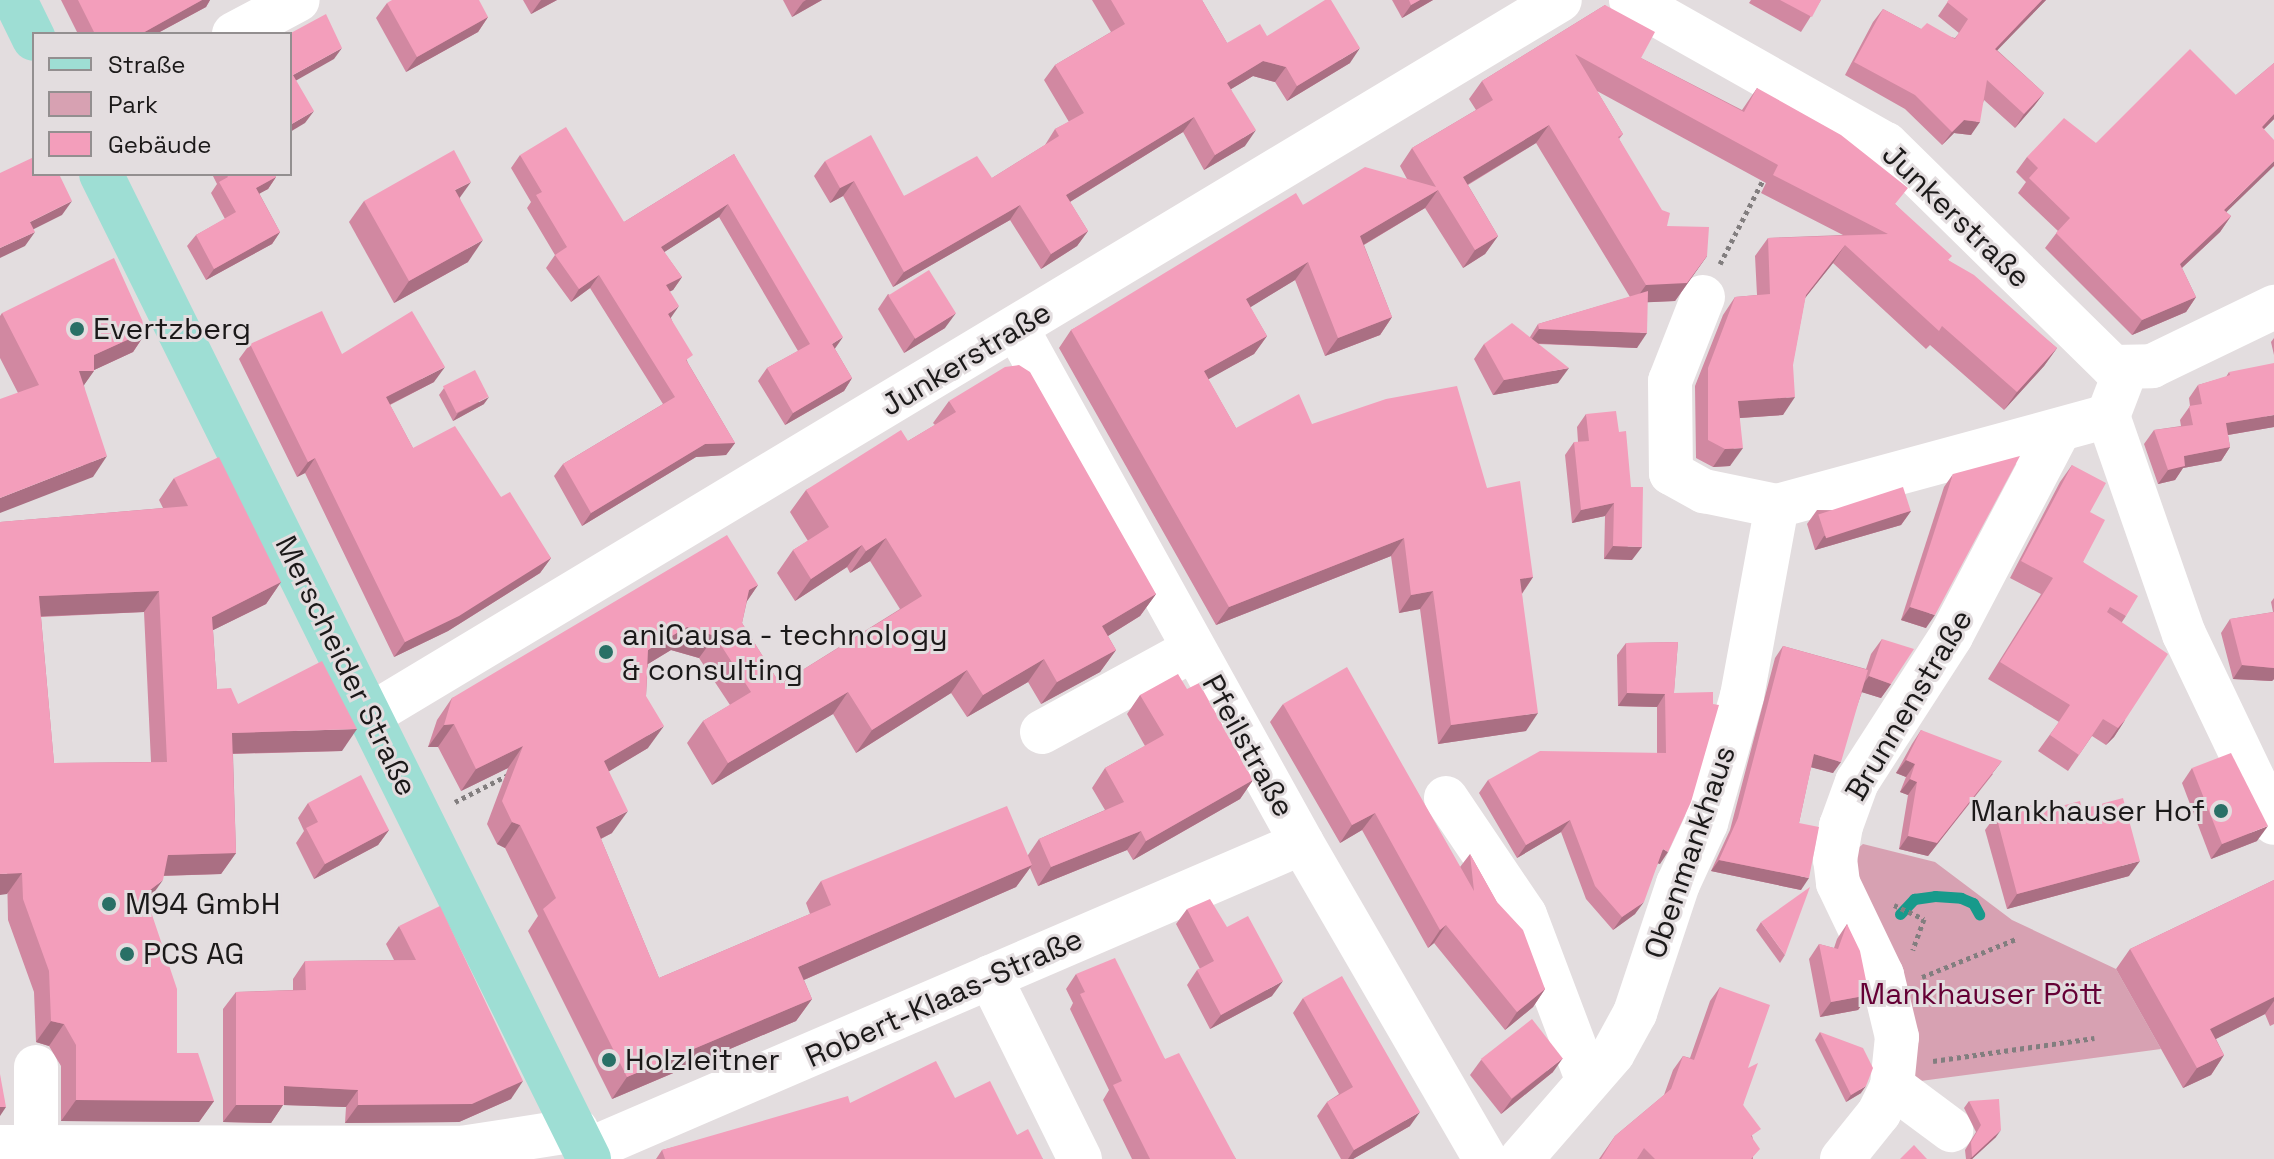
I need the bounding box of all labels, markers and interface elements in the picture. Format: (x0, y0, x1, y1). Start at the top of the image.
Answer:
legend (32, 32, 292, 176)
text: Straße (108, 49, 185, 80)
text: Park (108, 89, 158, 120)
text: Gebäude (108, 129, 211, 160)
street label: Junkerstraße (1874, 136, 2038, 296)
street label: Junkerstraße (875, 294, 1057, 424)
place label: Evertzberg (93, 311, 251, 347)
marker: Evertzberg (68, 320, 86, 338)
street label: Merscheider Straße (267, 530, 425, 802)
street label: Brunnenstraße (1838, 603, 1980, 807)
place label: aniCausa - technology & consulting (622, 617, 949, 688)
marker: aniCausa - technology & consulting (597, 643, 615, 661)
street label: Pfeilstraße (1194, 669, 1302, 823)
street label: Obenmankhaus (1637, 741, 1743, 963)
place label: Mankhauser Hof (1970, 793, 2205, 829)
marker: Mankhauser Hof (2212, 802, 2230, 820)
place label: M94 GmbH (125, 886, 280, 922)
marker: M94 GmbH (100, 895, 118, 913)
street label: Robert-Klaas-Straße (800, 921, 1088, 1075)
place label: PCS AG (143, 936, 245, 972)
marker: PCS AG (118, 945, 136, 963)
park label: Mankhauser Pött (1859, 976, 2103, 1012)
place label: Holzleitner (625, 1042, 780, 1078)
marker: Holzleitner (600, 1051, 618, 1069)

